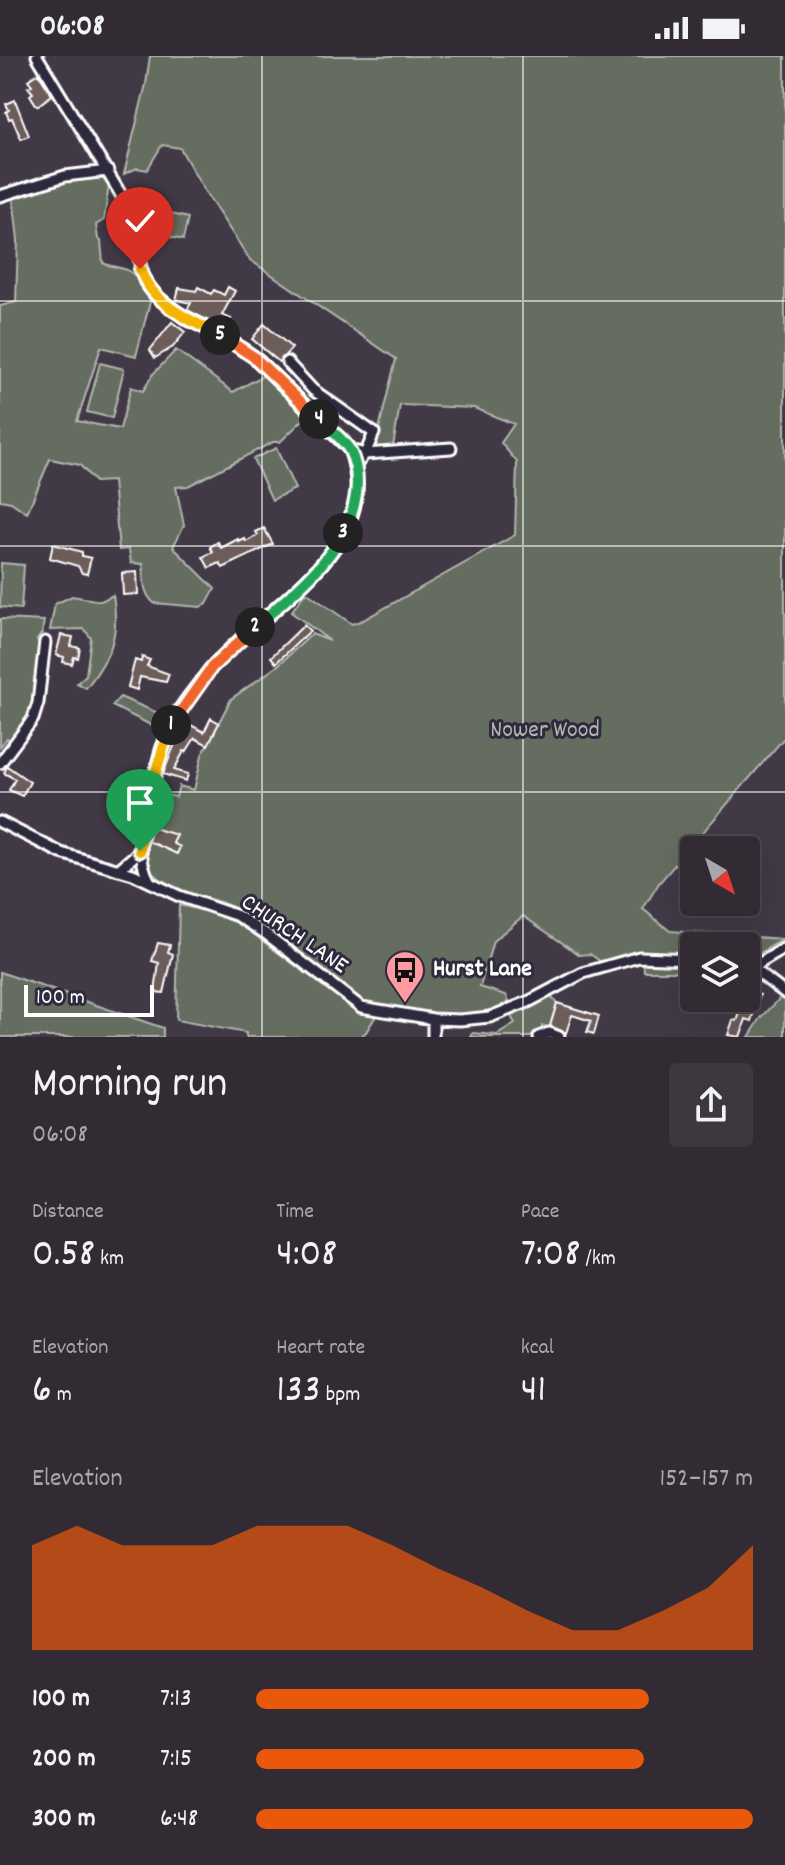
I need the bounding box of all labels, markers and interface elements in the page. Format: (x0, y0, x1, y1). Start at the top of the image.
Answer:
text: 06:08 (40, 7, 104, 50)
pin (106, 187, 174, 269)
icon: check (118, 199, 162, 243)
pin: 5 (200, 315, 240, 355)
text: 5 (215, 319, 225, 350)
pin: 4 (299, 399, 339, 439)
text: 4 (314, 403, 324, 434)
pin: 3 (323, 513, 363, 553)
text: 3 (338, 517, 348, 548)
pin: 2 (235, 607, 275, 647)
text: 2 (250, 611, 260, 642)
pin: 1 (151, 705, 191, 745)
text: 1 (169, 709, 173, 740)
park label: Nower Wood (490, 714, 600, 748)
pin (106, 769, 174, 851)
icon: arrive (118, 781, 162, 825)
north arrow (680, 836, 760, 916)
map controls (680, 836, 760, 1012)
street label: CHURCH LANE (234, 887, 354, 983)
button: layers (680, 932, 760, 1012)
bus stop icon: Hurst Lane (384, 949, 426, 1004)
place label: Hurst Lane (433, 953, 532, 987)
scale bar (24, 981, 154, 1017)
text: 100 m (36, 983, 85, 1014)
text: Morning run (32, 1055, 227, 1118)
button: share (669, 1063, 753, 1147)
text: 06:08 (32, 1117, 88, 1154)
text: Distance (32, 1197, 104, 1228)
text: Time (276, 1197, 314, 1228)
text: Pace (521, 1197, 560, 1228)
text: 0.58 (32, 1228, 95, 1285)
text: 4:08 (276, 1228, 337, 1285)
text: 7:08 (521, 1228, 580, 1285)
text: km (95, 1244, 124, 1275)
text: /km (580, 1244, 616, 1275)
text: Elevation (32, 1333, 109, 1364)
text: Heart rate (276, 1333, 365, 1364)
text: kcal (521, 1333, 554, 1364)
text: 6 (32, 1364, 52, 1421)
text: 133 (276, 1364, 321, 1421)
text: 41 (521, 1364, 546, 1421)
text: m (52, 1380, 72, 1411)
text: bpm (321, 1380, 360, 1411)
text: Elevation (32, 1461, 122, 1498)
text: 152–157 m (660, 1461, 753, 1498)
text: 100 m (32, 1681, 90, 1718)
text: 7:13 (160, 1681, 192, 1718)
text: 200 m (32, 1741, 96, 1778)
text: 7:15 (160, 1741, 192, 1778)
text: 300 m (32, 1801, 96, 1838)
text: 6:48 (160, 1801, 198, 1838)

